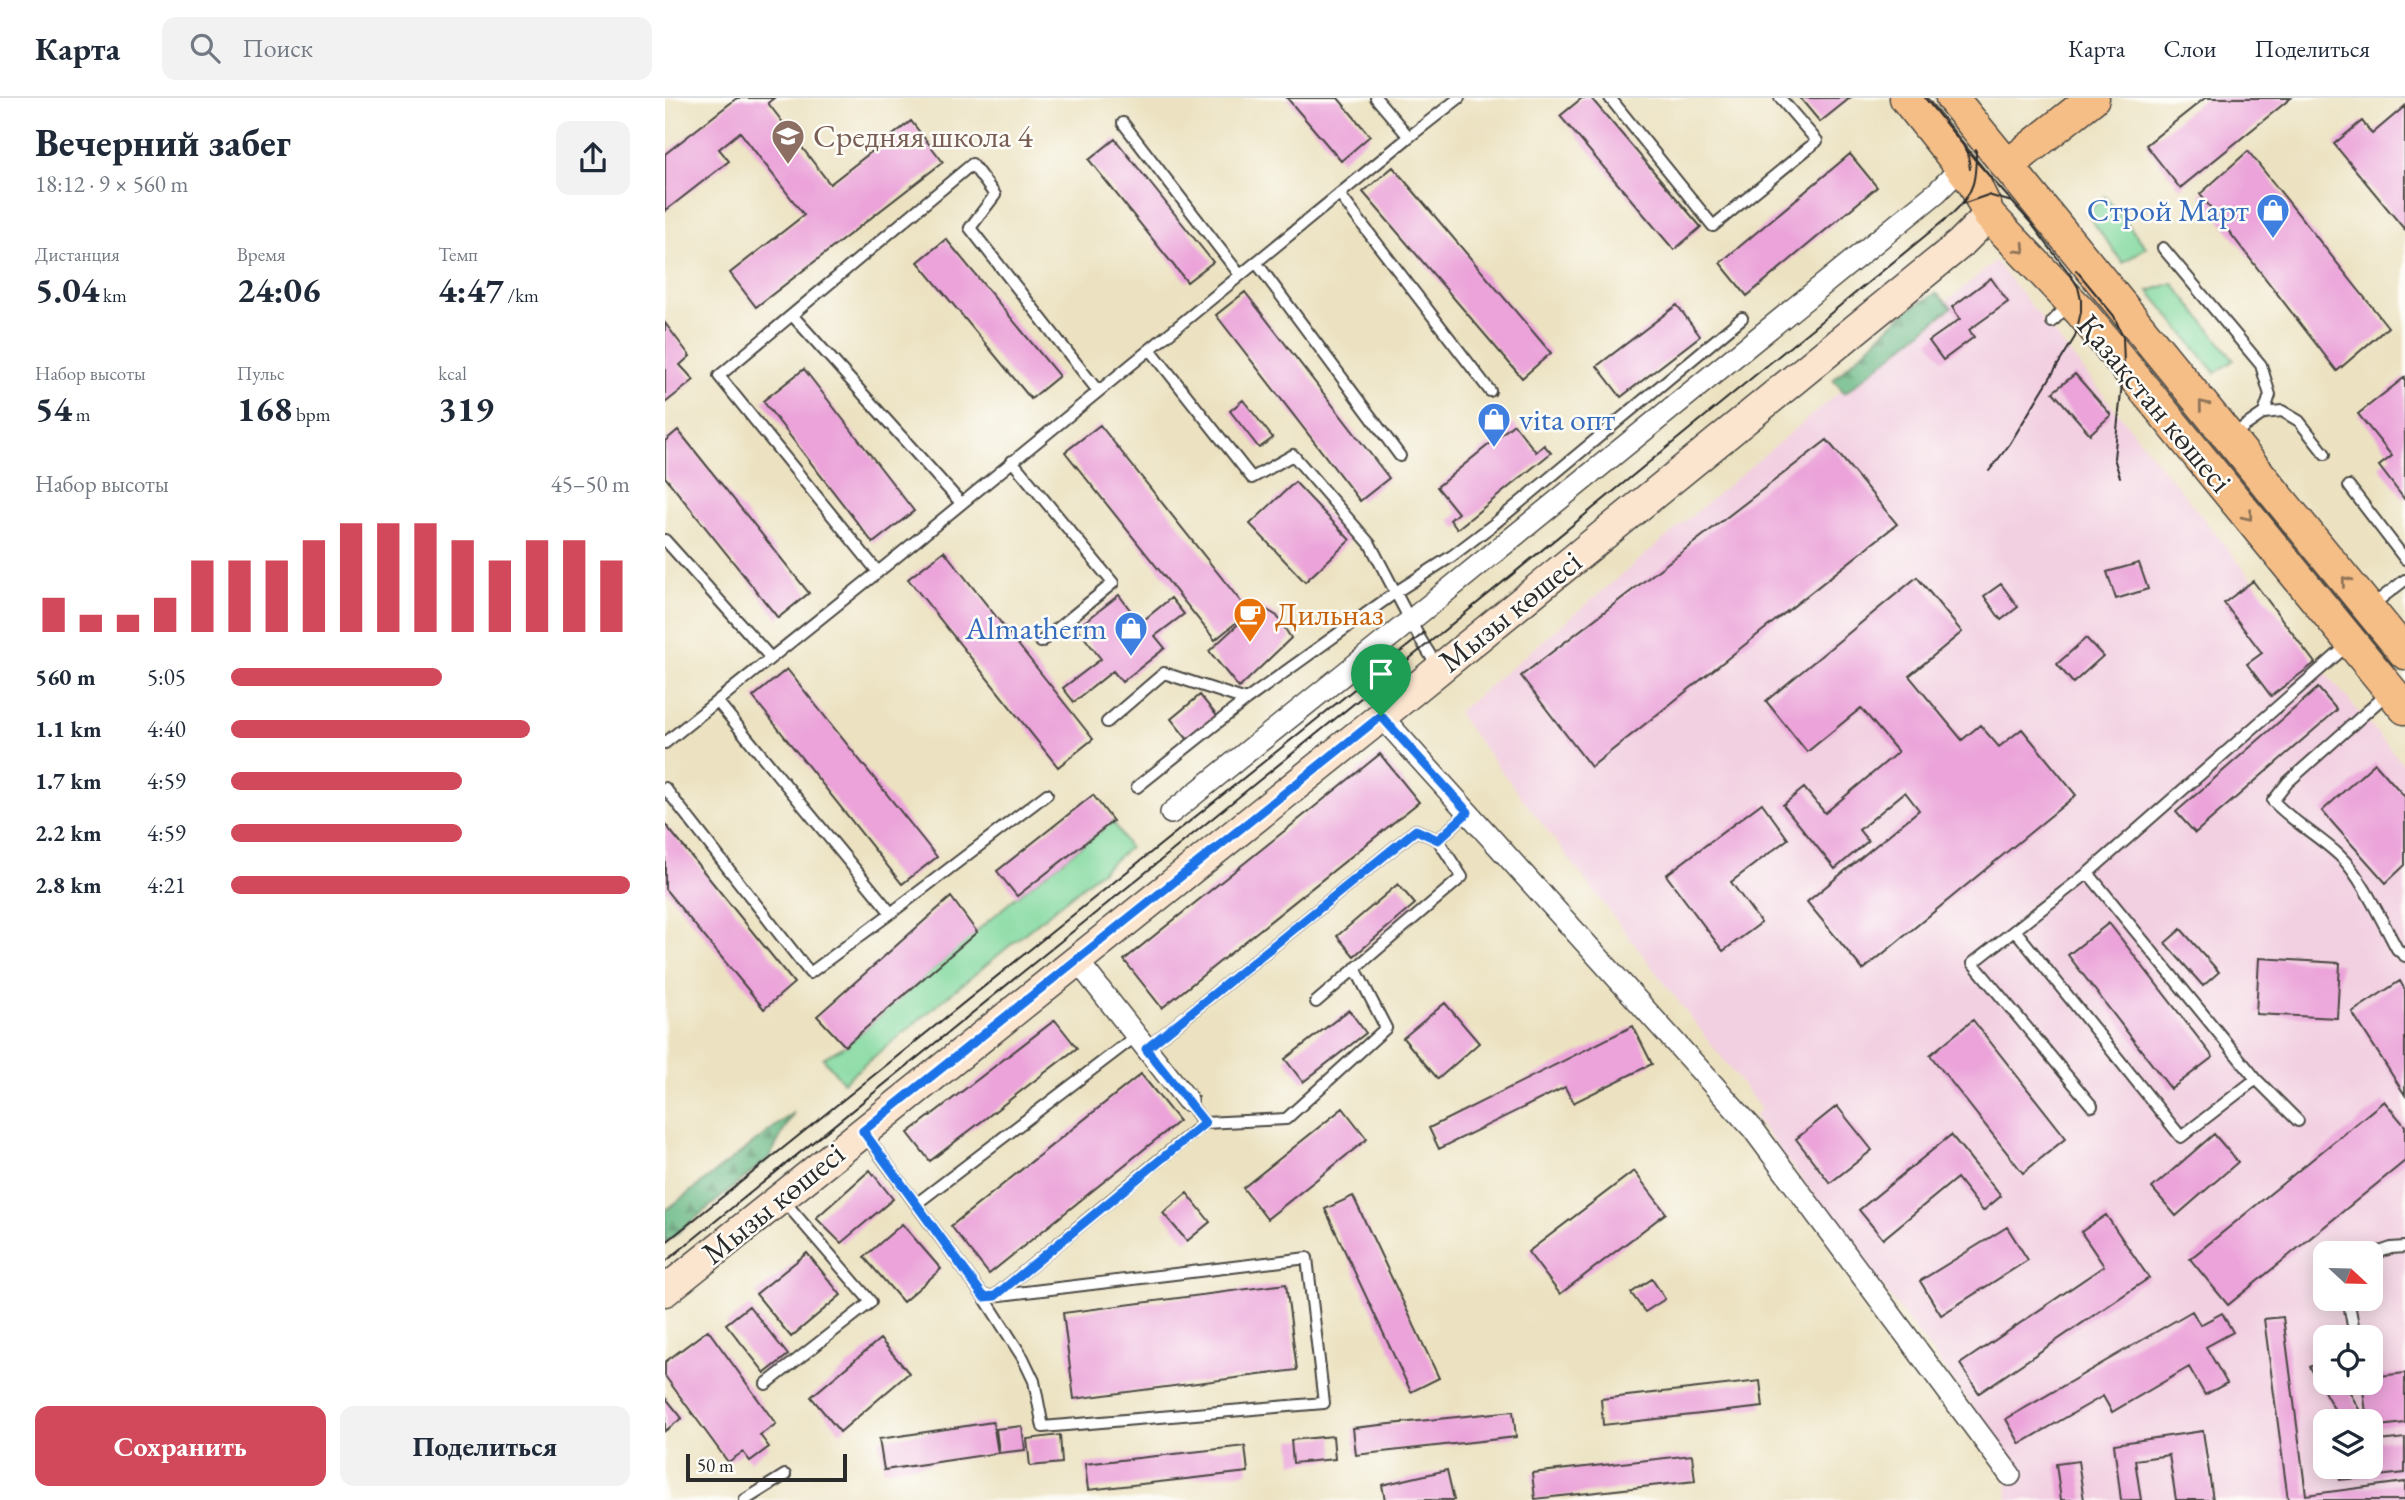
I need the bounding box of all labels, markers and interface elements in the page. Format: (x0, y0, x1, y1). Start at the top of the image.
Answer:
search box (162, 17, 652, 80)
text: Карта (35, 27, 120, 70)
icon: search (186, 29, 224, 67)
text: Поиск (242, 31, 313, 65)
text: Карта (2068, 33, 2125, 64)
text: Слои (2163, 33, 2217, 64)
text: Поделиться (2255, 33, 2370, 64)
place label: Средняя школа 4 (813, 115, 1033, 157)
school or university icon: Средняя школа 4 (769, 117, 807, 166)
text: Вечерний забег (35, 118, 291, 167)
button: share (556, 121, 630, 195)
text: 18:12 · 9 × 560 m (35, 169, 188, 199)
place label: Строй Март (2087, 189, 2249, 231)
shop icon: Строй Март (2254, 191, 2292, 240)
one-way arrow (2013, 241, 2026, 254)
text: Дистанция (35, 242, 120, 267)
text: Время (237, 242, 285, 267)
text: Темп (438, 242, 478, 267)
text: 5.04 (35, 267, 99, 312)
text: 24:06 (237, 267, 321, 312)
text: 4:47 (438, 267, 504, 312)
text: km (99, 283, 127, 308)
text: /km (504, 283, 539, 308)
street label: Қазақстан көшесі (2068, 305, 2242, 501)
text: Набор высоты (35, 361, 146, 386)
text: Пульс (237, 361, 285, 386)
text: kcal (438, 361, 467, 386)
text: 54 (35, 386, 72, 431)
text: 168 (237, 386, 292, 431)
text: 319 (438, 386, 494, 431)
place label: vita опт (1519, 398, 1615, 440)
shop icon: vita опт (1475, 400, 1513, 449)
one-way arrow (2198, 401, 2211, 413)
text: m (72, 402, 91, 427)
text: bpm (292, 402, 330, 427)
text: Набор высоты (35, 469, 169, 499)
text: 45–50 m (551, 469, 630, 499)
one-way arrow (2239, 508, 2252, 520)
street label: Мызы көшесі (1430, 540, 1590, 682)
one-way arrow (2342, 577, 2355, 589)
place label: Дильназ (1275, 593, 1384, 635)
cafe icon: Дильназ (1231, 595, 1269, 644)
place label: Almatherm (964, 607, 1107, 649)
shop icon: Almatherm (1112, 609, 1150, 658)
pin (1351, 644, 1411, 716)
icon: arrive (1362, 655, 1400, 693)
text: 560 m (35, 662, 96, 692)
text: 5:05 (147, 662, 186, 692)
text: 1.1 km (35, 714, 102, 744)
text: 4:40 (147, 714, 186, 744)
text: 1.7 km (35, 766, 102, 796)
text: 4:59 (147, 766, 186, 796)
text: 2.2 km (35, 818, 102, 848)
text: 4:59 (147, 818, 186, 848)
text: 2.8 km (35, 870, 102, 900)
text: 4:21 (147, 870, 186, 900)
street label: Мызы көшесі (693, 1132, 853, 1274)
north arrow (2313, 1241, 2383, 1311)
map controls (2313, 1241, 2383, 1479)
button: locate (2313, 1325, 2383, 1395)
button: Сохранить (35, 1406, 326, 1486)
button: Поделиться (340, 1406, 630, 1486)
button: layers (2313, 1409, 2383, 1479)
scale bar (686, 1451, 847, 1483)
text: 50 m (697, 1453, 734, 1478)

